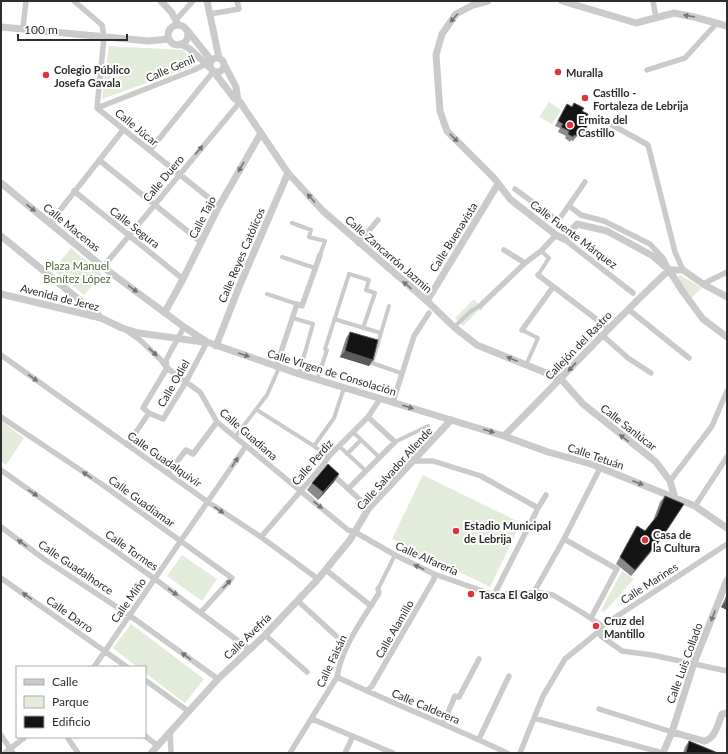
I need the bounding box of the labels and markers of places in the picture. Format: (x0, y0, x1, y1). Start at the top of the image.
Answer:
place label: Colegio Público Josefa Gavala (54, 63, 130, 89)
place label: Muralla (566, 66, 603, 79)
marker: Muralla (553, 67, 563, 77)
marker: Colegio Público Josefa Gavala (41, 70, 51, 80)
place label: Castillo - Fortaleza de Lebrija (593, 86, 688, 112)
marker: Castillo - Fortaleza de Lebrija (580, 93, 590, 103)
place label: Ermita del Castillo (578, 113, 628, 139)
marker: Ermita del Castillo (565, 120, 575, 130)
place label: Estadio Municipal de Lebrija (464, 519, 551, 545)
marker: Estadio Municipal de Lebrija (451, 526, 461, 536)
place label: Casa de la Cultura (653, 528, 700, 554)
marker: Casa de la Cultura (640, 535, 650, 545)
place label: Tasca El Galgo (479, 588, 548, 601)
marker: Tasca El Galgo (466, 589, 476, 599)
place label: Cruz del Mantillo (604, 614, 645, 640)
marker: Cruz del Mantillo (591, 621, 601, 631)

